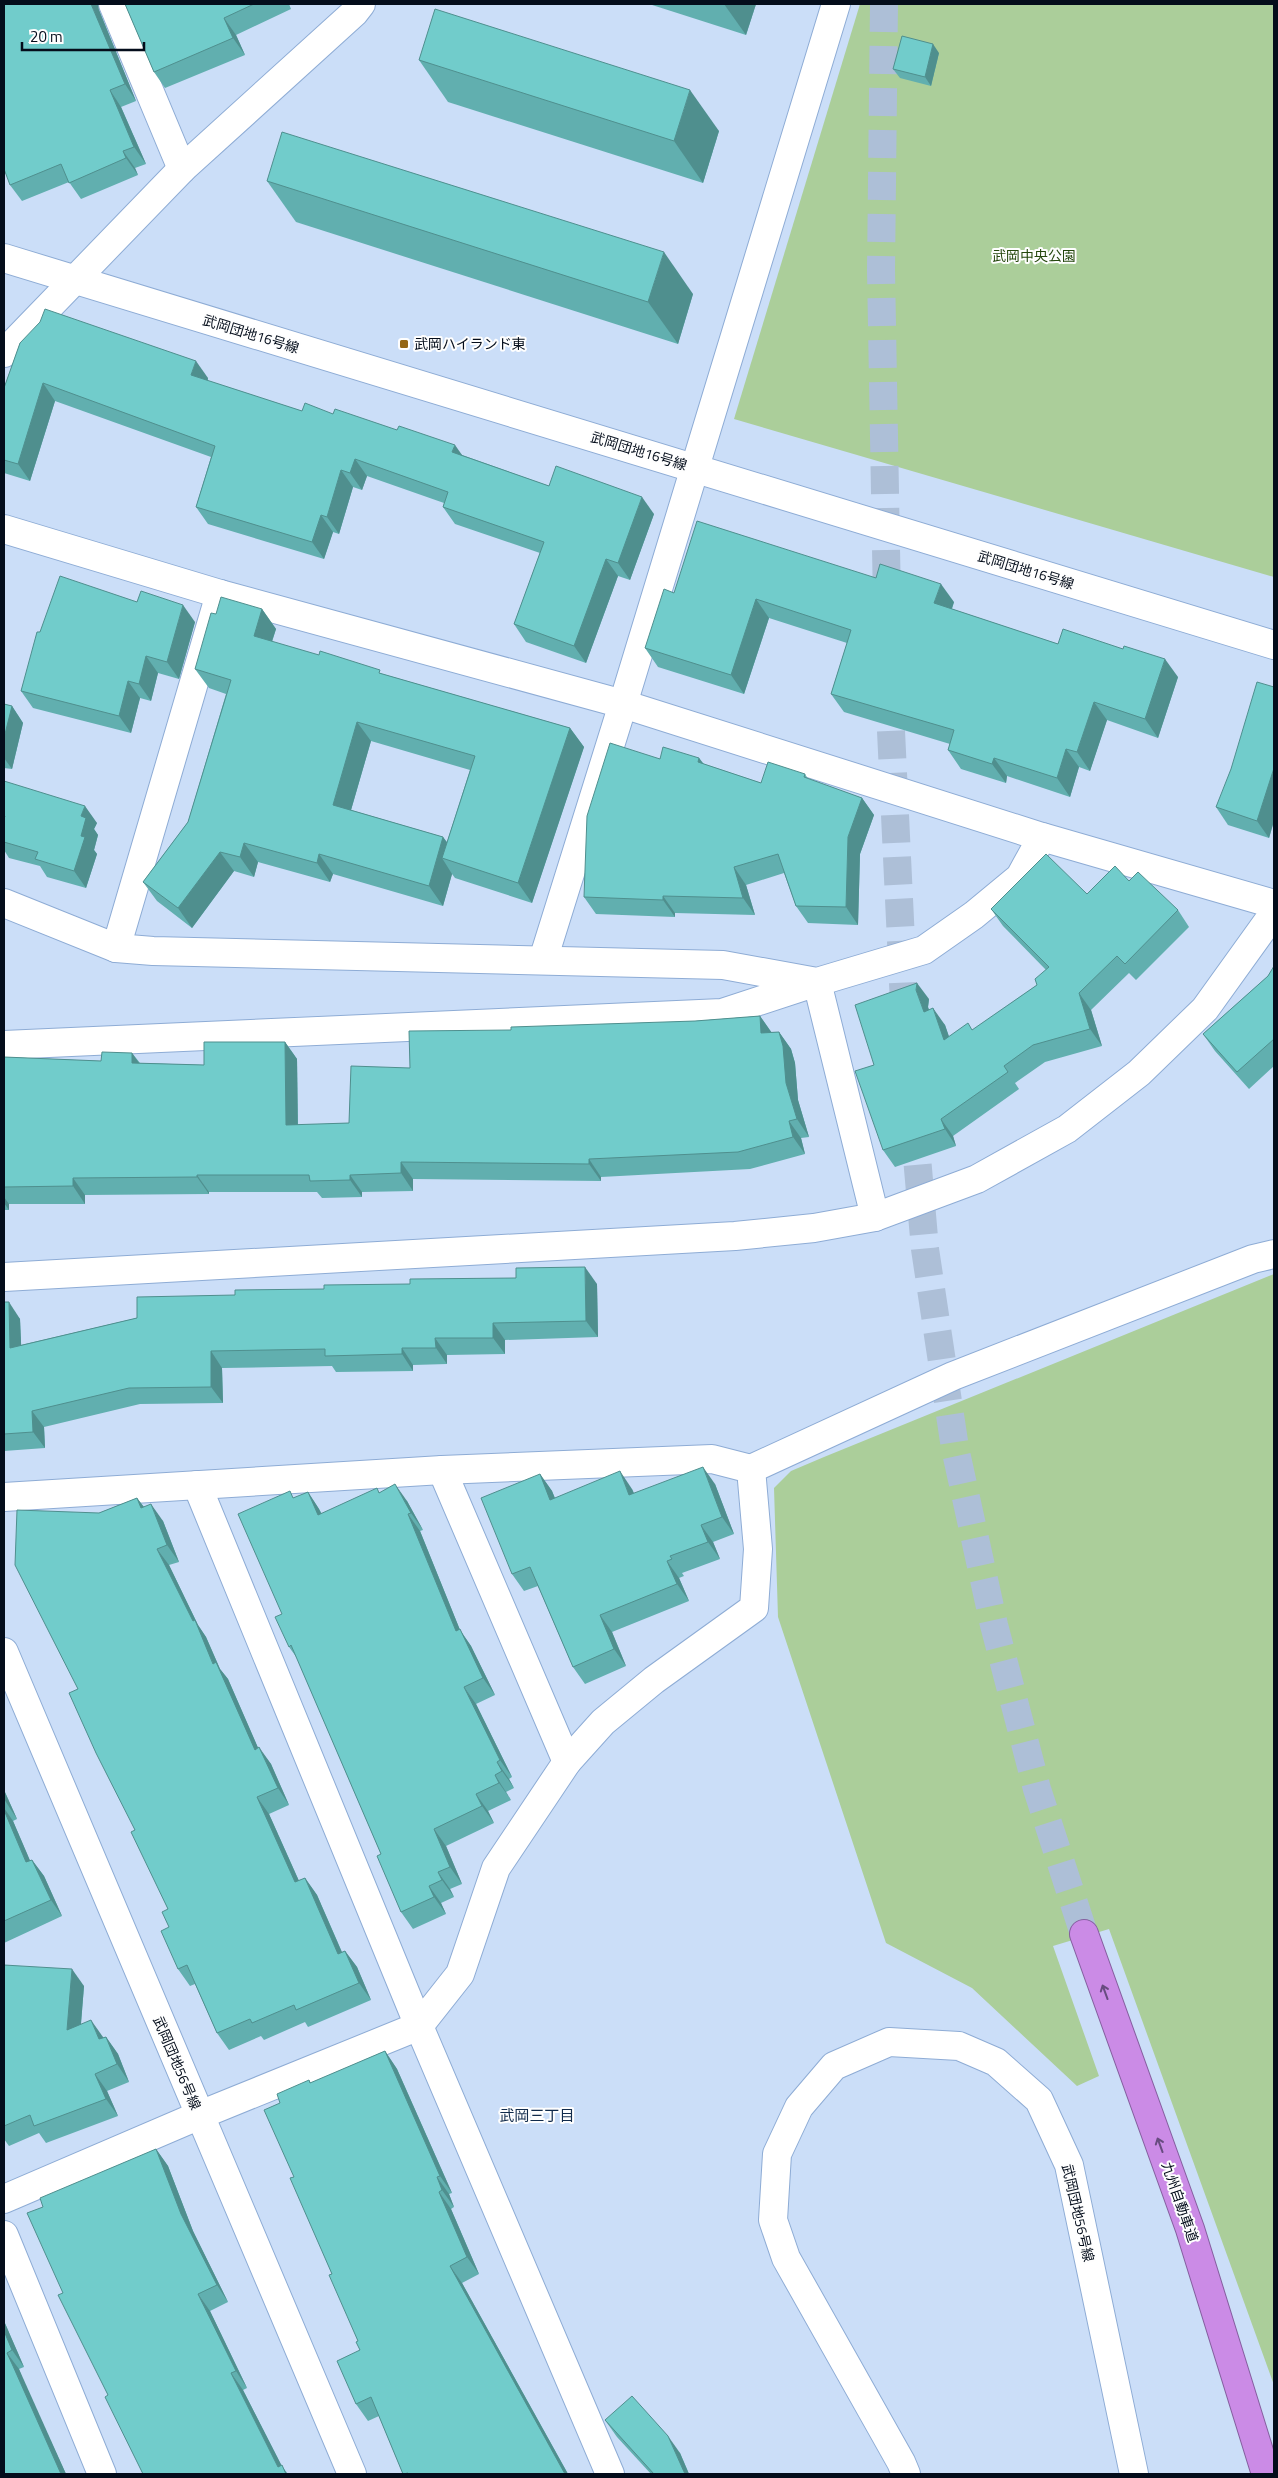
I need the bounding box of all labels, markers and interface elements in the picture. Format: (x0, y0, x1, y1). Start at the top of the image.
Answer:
scale bar (22, 20, 145, 52)
text: 20 m (30, 25, 63, 48)
park label: 武岡中央公園 (992, 245, 1076, 266)
street label: 武岡団地16号線 (200, 309, 302, 358)
place label: 武岡ハイランド東 (414, 333, 526, 354)
marker: 武岡ハイランド東 (398, 338, 410, 350)
street label: 武岡団地16号線 (588, 426, 690, 475)
street label: 武岡団地16号線 (975, 545, 1077, 594)
one-way arrow (1100, 1984, 1109, 2000)
street label: 武岡団地56号線 (148, 2013, 207, 2113)
district label: 武岡三丁目 (499, 2104, 575, 2127)
one-way arrow (1155, 2137, 1164, 2153)
street label: 九州自動車道 (1157, 2159, 1204, 2245)
street label: 武岡団地56号線 (1057, 2162, 1100, 2264)

